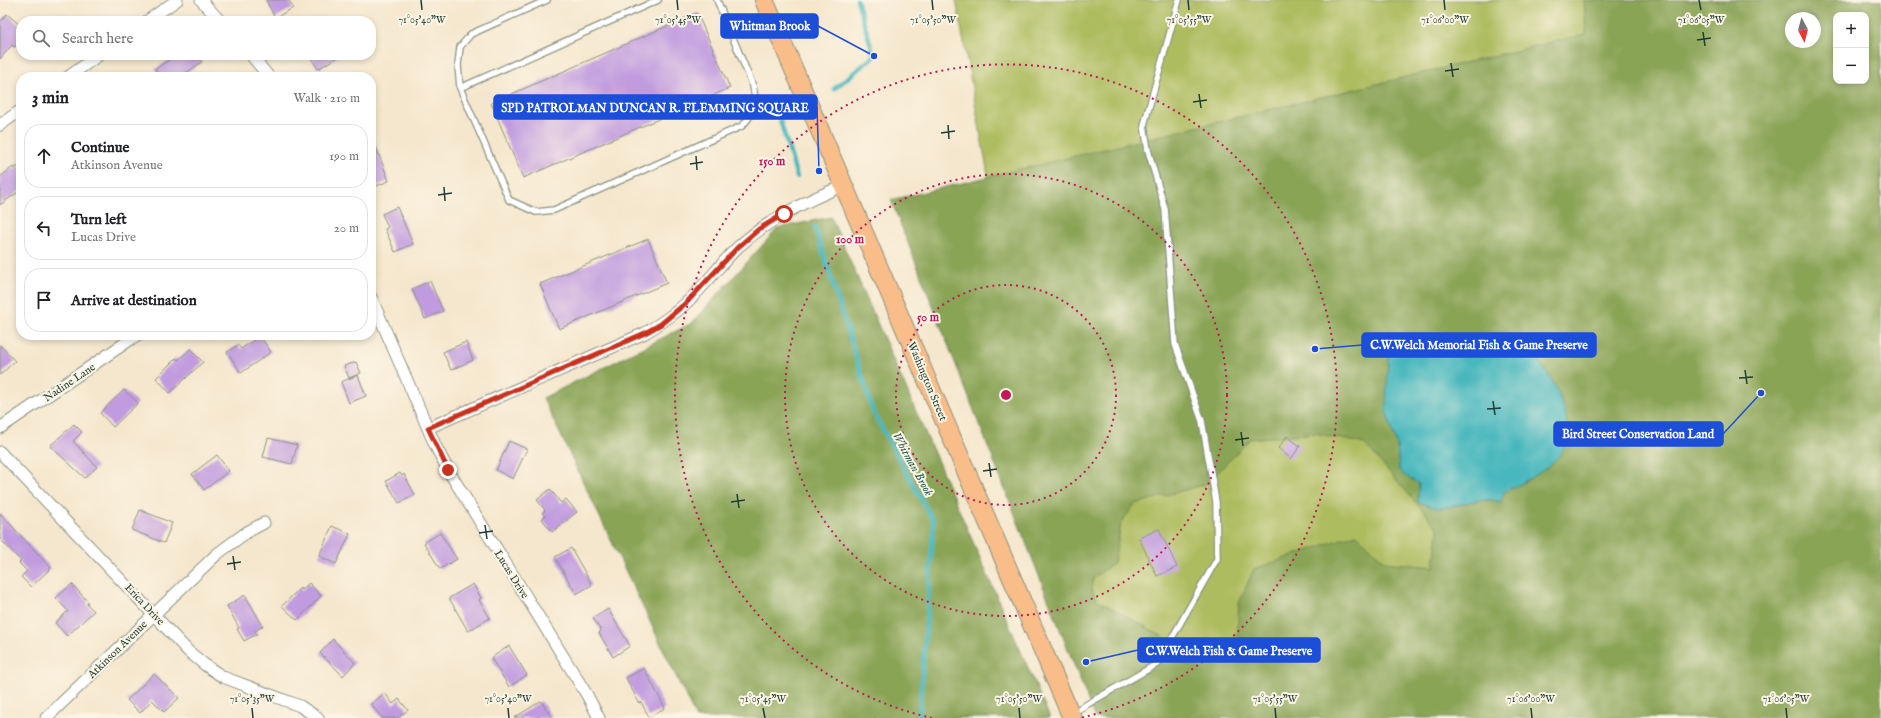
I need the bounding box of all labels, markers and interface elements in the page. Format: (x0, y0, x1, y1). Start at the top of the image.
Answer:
north arrow (1785, 12, 1821, 48)
map controls (1833, 12, 1869, 84)
button: + (1833, 12, 1869, 48)
text: 71°05'40"W (398, 14, 446, 27)
text: 71°05'45"W (655, 14, 701, 27)
callout: Whitman Brook (721, 14, 818, 38)
text: 71°05'50"W (910, 14, 956, 27)
text: 71°05'55"W (1167, 14, 1212, 27)
text: 71°06'00"W (1421, 14, 1469, 27)
text: 71°06'05"W (1678, 14, 1725, 27)
search box (16, 16, 376, 60)
text: Whitman Brook (729, 19, 811, 34)
icon: search (30, 27, 52, 49)
text: Search here (62, 29, 133, 48)
button: − (1833, 48, 1869, 84)
text: 3 min (32, 88, 69, 109)
text: Walk · 210 m (294, 90, 360, 107)
callout: SPD PATROLMAN DUNCAN R. FLEMMING SQUARE (494, 95, 817, 119)
text: SPD PATROLMAN DUNCAN R. FLEMMING SQUARE (501, 101, 809, 117)
text: Continue (71, 138, 129, 157)
icon: ahead (33, 145, 55, 167)
text: 190 m (329, 148, 359, 165)
text: 150 m (759, 154, 786, 169)
text: Atkinson Avenue (71, 157, 163, 174)
route start (775, 205, 793, 223)
text: Turn left (71, 210, 127, 229)
icon: left (33, 217, 55, 239)
text: 20 m (334, 220, 359, 237)
text: Lucas Drive (71, 229, 136, 246)
text: 100 m (836, 232, 865, 247)
icon: arrive (33, 289, 55, 311)
text: Arrive at destination (71, 291, 197, 310)
text: 50 m (917, 310, 940, 325)
callout: C.W.Welch Memorial Fish & Game Preserve (1362, 333, 1596, 357)
text: C.W.Welch Memorial Fish & Game Preserve (1370, 338, 1588, 353)
street label: Washington Street (904, 340, 950, 423)
street label: Nadine Lane (41, 360, 98, 405)
centre of rings (999, 388, 1013, 402)
callout: Bird Street Conservation Land (1554, 422, 1723, 446)
text: Bird Street Conservation Land (1562, 427, 1715, 442)
water label: Whitman Brook (889, 430, 936, 499)
route end (439, 461, 457, 479)
street label: Lucas Drive (491, 548, 532, 602)
street label: Erica Drive (121, 581, 167, 628)
street label: Atkinson Avenue (84, 618, 150, 682)
callout: C.W.Welch Fish & Game Preserve (1138, 638, 1320, 662)
text: C.W.Welch Fish & Game Preserve (1146, 644, 1313, 659)
text: 71°05'35"W (230, 693, 275, 706)
text: 71°05'40"W (484, 693, 532, 706)
text: 71°05'45"W (740, 693, 786, 706)
text: 71°05'50"W (996, 693, 1042, 706)
text: 71°05'55"W (1253, 693, 1298, 706)
text: 71°06'00"W (1507, 693, 1555, 706)
text: 71°06'05"W (1763, 693, 1810, 706)

